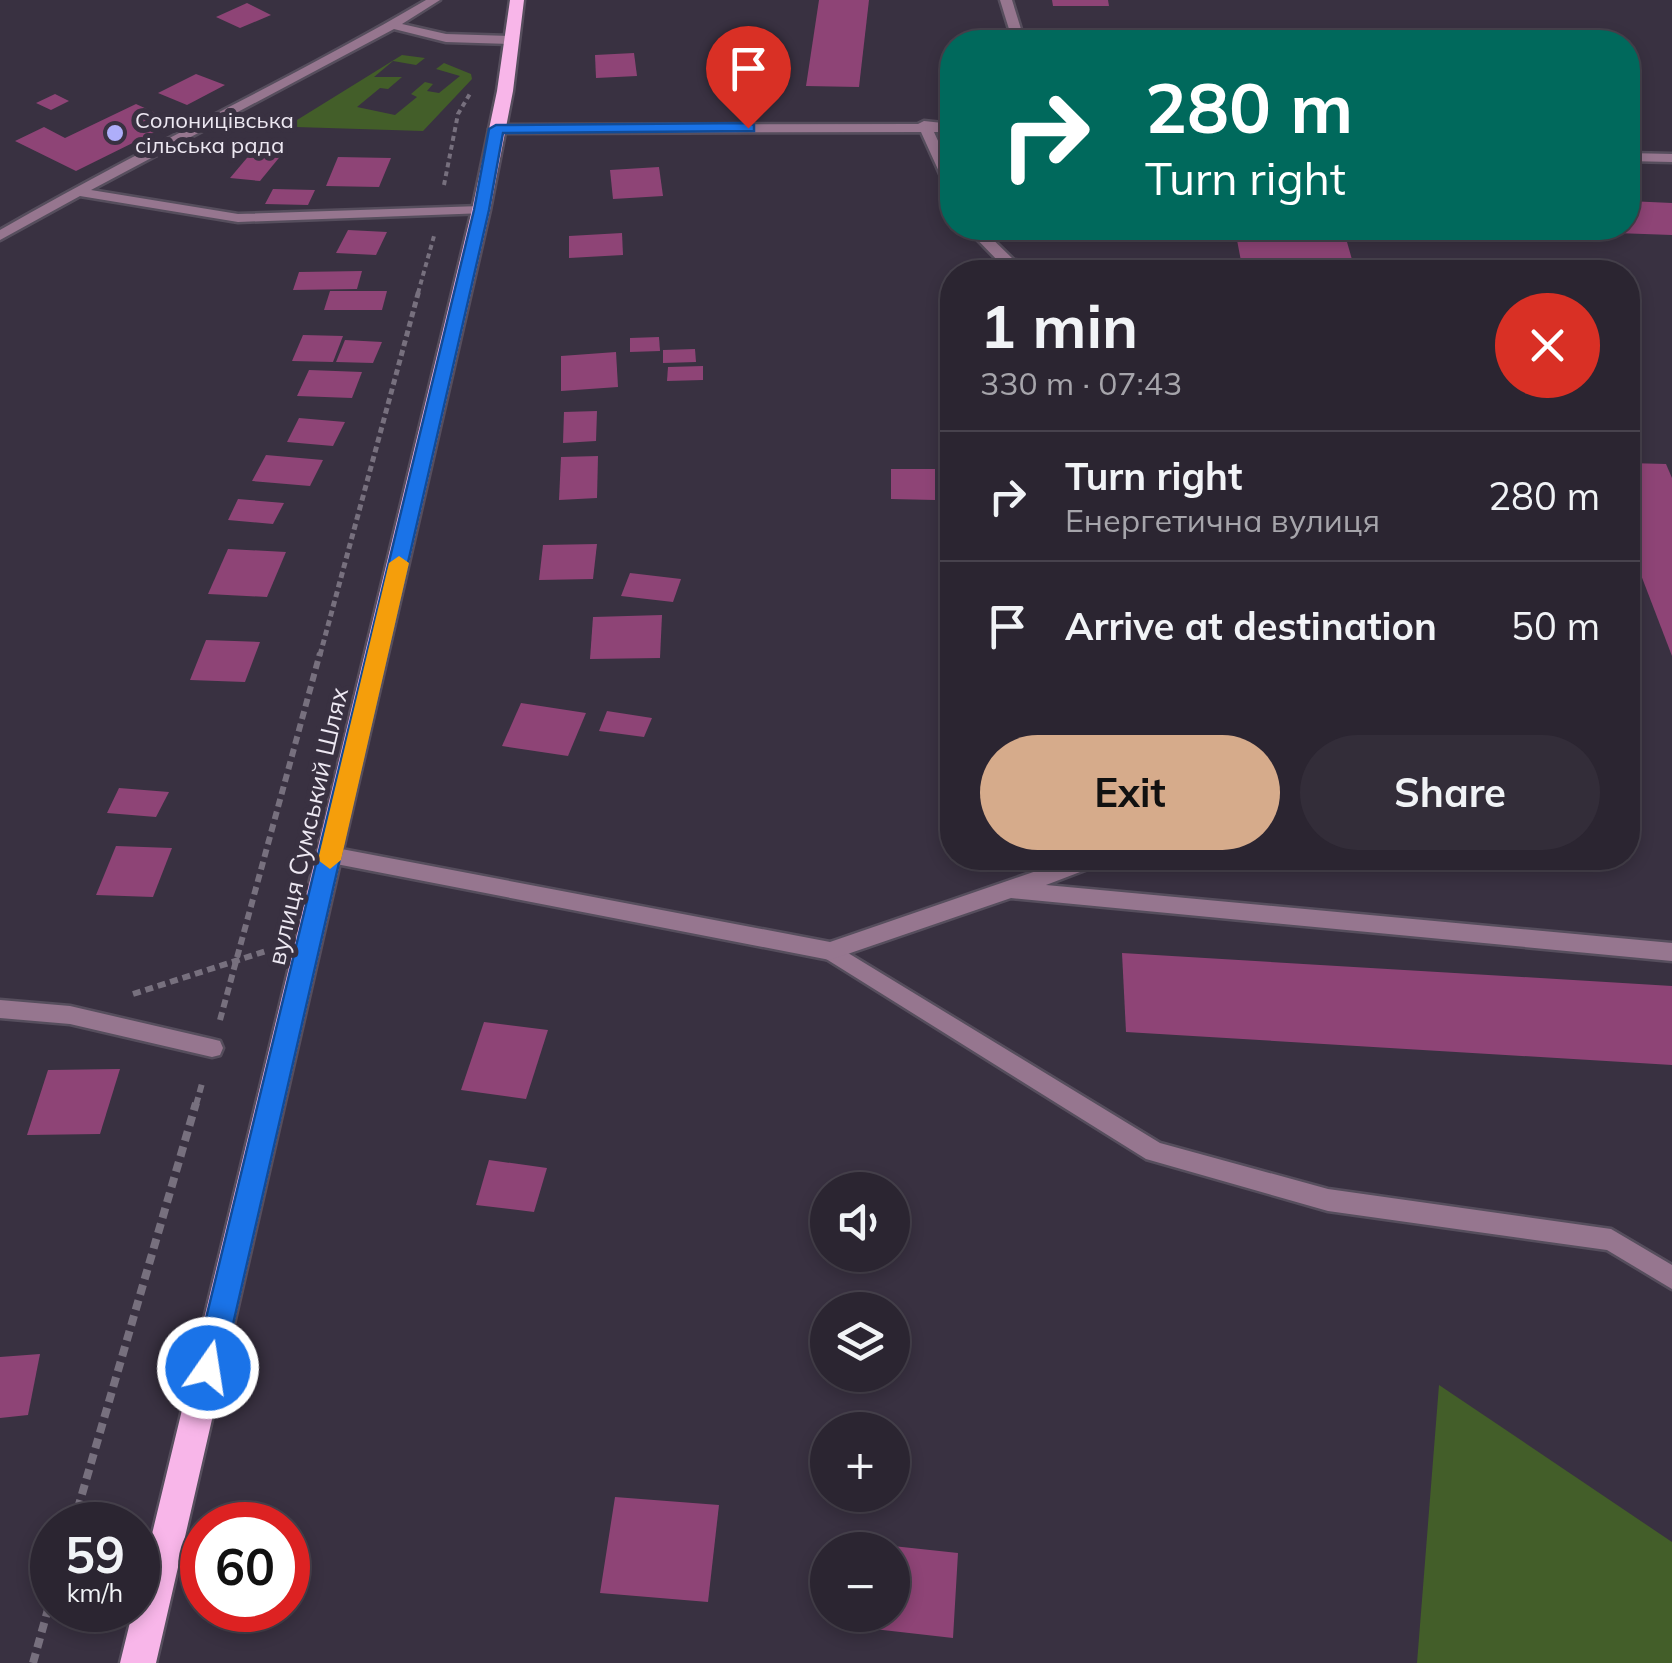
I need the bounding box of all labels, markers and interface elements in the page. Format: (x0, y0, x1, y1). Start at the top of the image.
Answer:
pin (706, 26, 791, 129)
icon: arrive (721, 41, 776, 96)
text: 280 m (1145, 63, 1353, 151)
icon: right (980, 70, 1110, 200)
place label: Солоницівська сільська рада (135, 106, 294, 159)
marker: Солоницівська сільська рада (104, 122, 126, 144)
text: Turn right (1145, 150, 1346, 206)
text: 1 min (980, 288, 1138, 363)
button: close (1495, 293, 1600, 398)
text: 330 m · 07:43 (980, 363, 1182, 403)
text: Turn right (1065, 452, 1242, 500)
icon: right (980, 469, 1035, 524)
text: 280 m (1488, 472, 1600, 520)
text: Енергетична вулиця (1065, 500, 1380, 540)
icon: arrive (980, 599, 1035, 654)
text: Arrive at destination (1065, 602, 1437, 650)
text: 50 m (1511, 602, 1600, 650)
street label: вулиця Сумський Шлях (260, 684, 354, 968)
button: Exit (980, 735, 1280, 850)
button: Share (1300, 735, 1600, 850)
map controls (810, 1172, 910, 1632)
button: sound (810, 1172, 910, 1272)
button: layers (810, 1292, 910, 1392)
position arrow (156, 1316, 260, 1420)
button: + (810, 1412, 910, 1512)
speed limit sign: 60 (180, 1502, 310, 1632)
text: 59 (65, 1523, 125, 1586)
button: − (810, 1532, 910, 1632)
text: km/h (67, 1577, 123, 1608)

